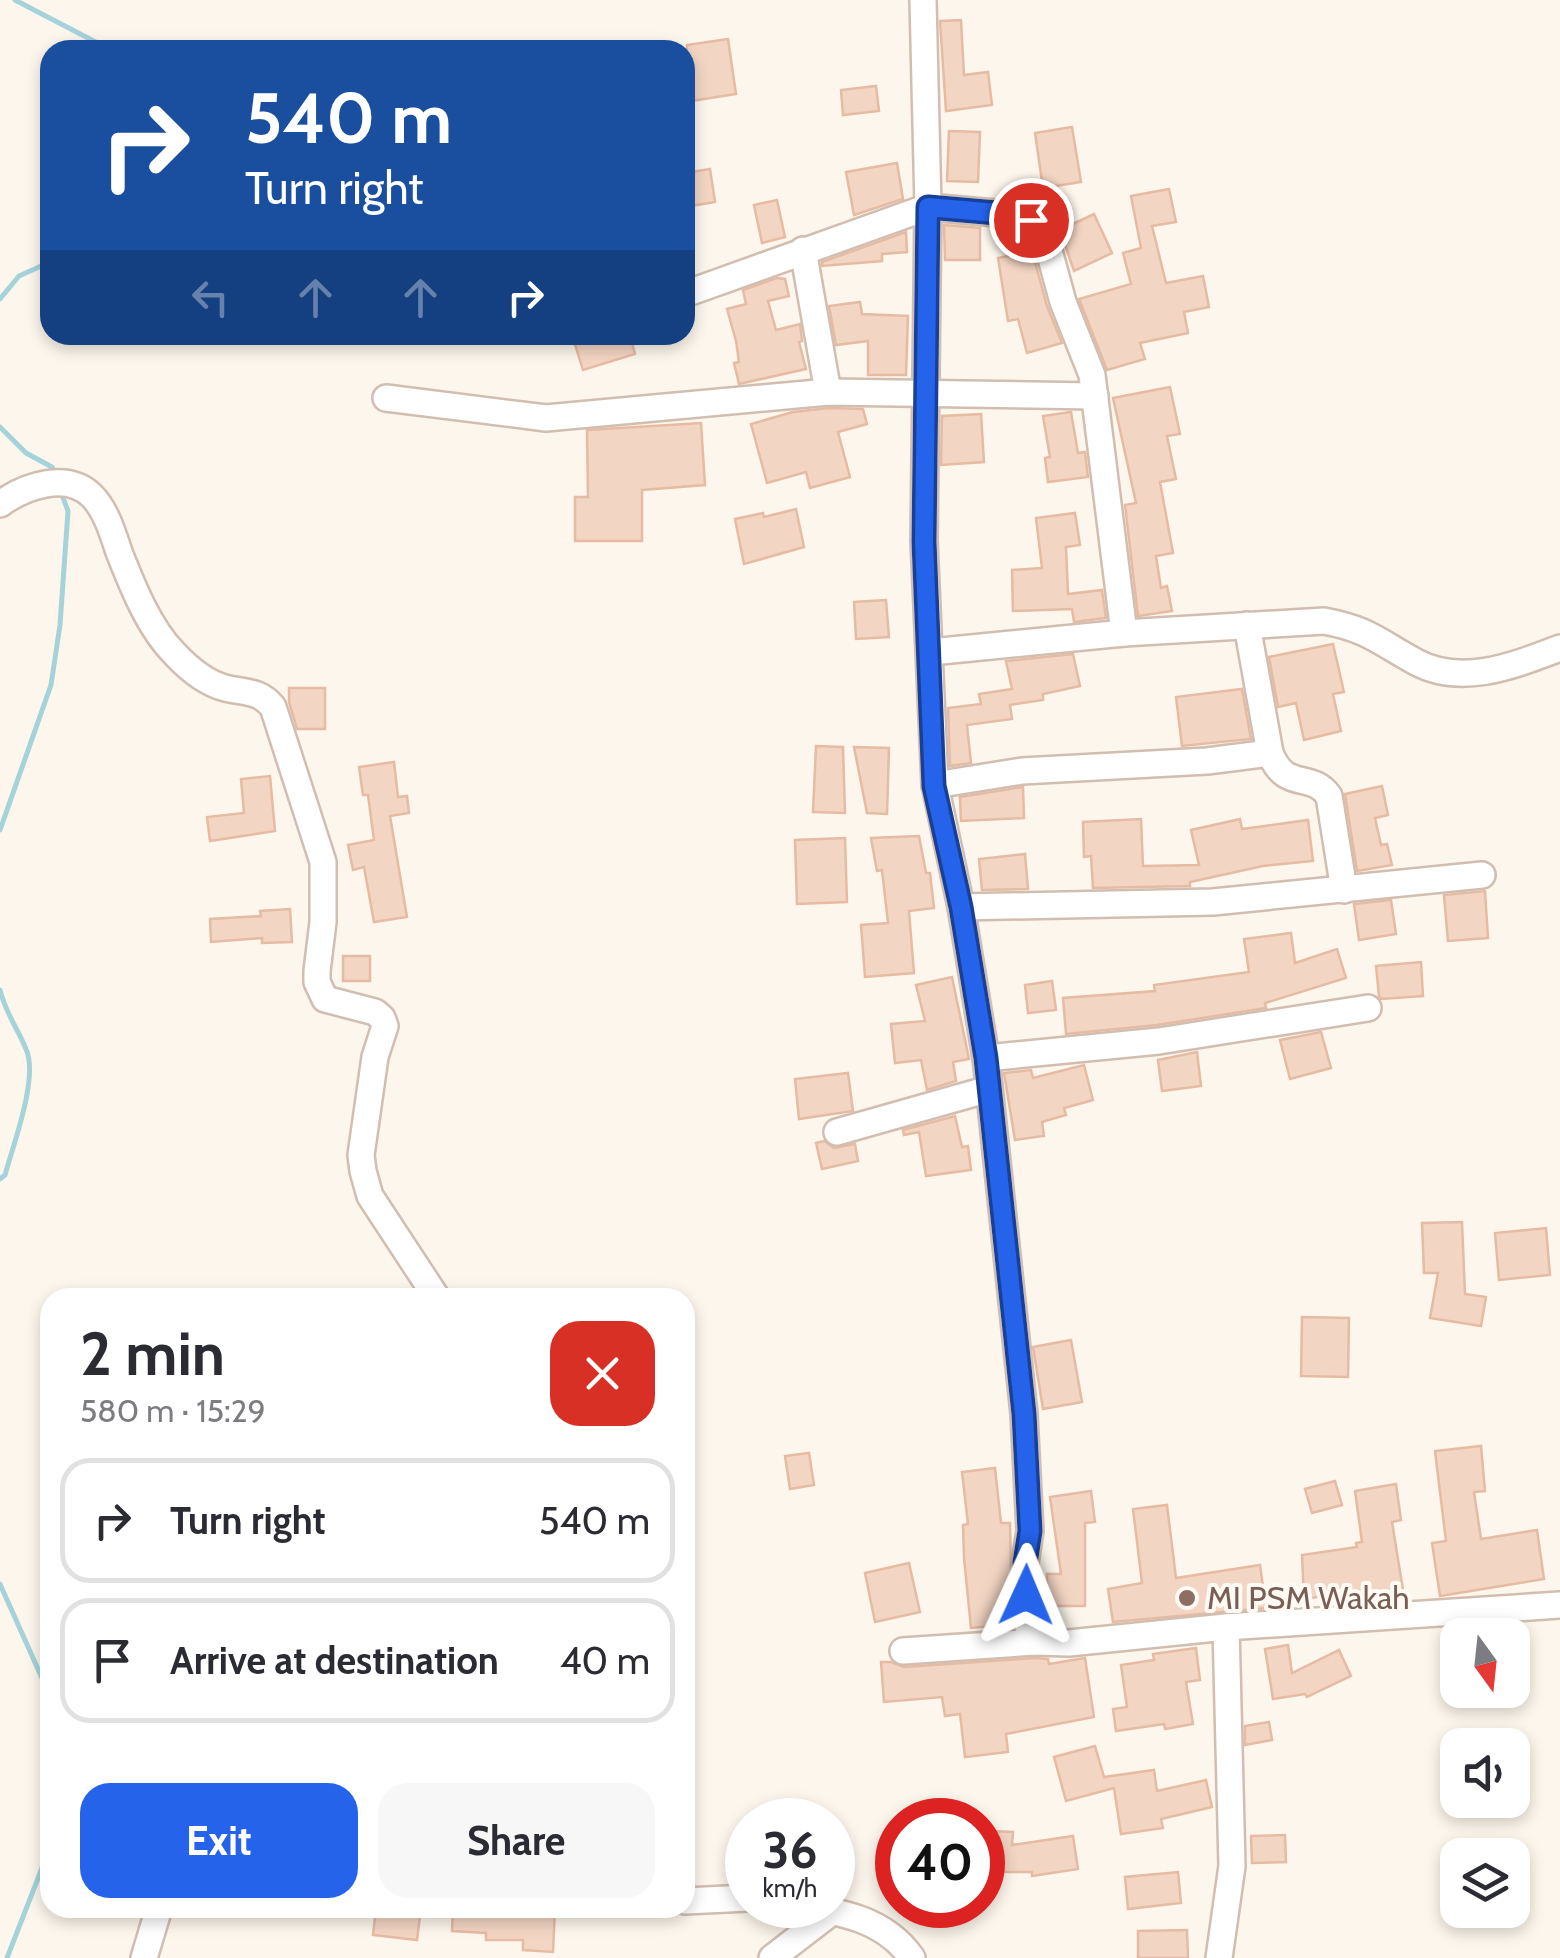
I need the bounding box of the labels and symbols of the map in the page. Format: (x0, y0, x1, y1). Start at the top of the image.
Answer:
pin (989, 178, 1074, 263)
position arrow (974, 1543, 1078, 1647)
place label: MI PSM Wakah (1207, 1578, 1410, 1617)
marker: MI PSM Wakah (1176, 1587, 1198, 1609)
north arrow (1440, 1618, 1530, 1708)
speed limit sign: 40 (875, 1798, 1005, 1928)

